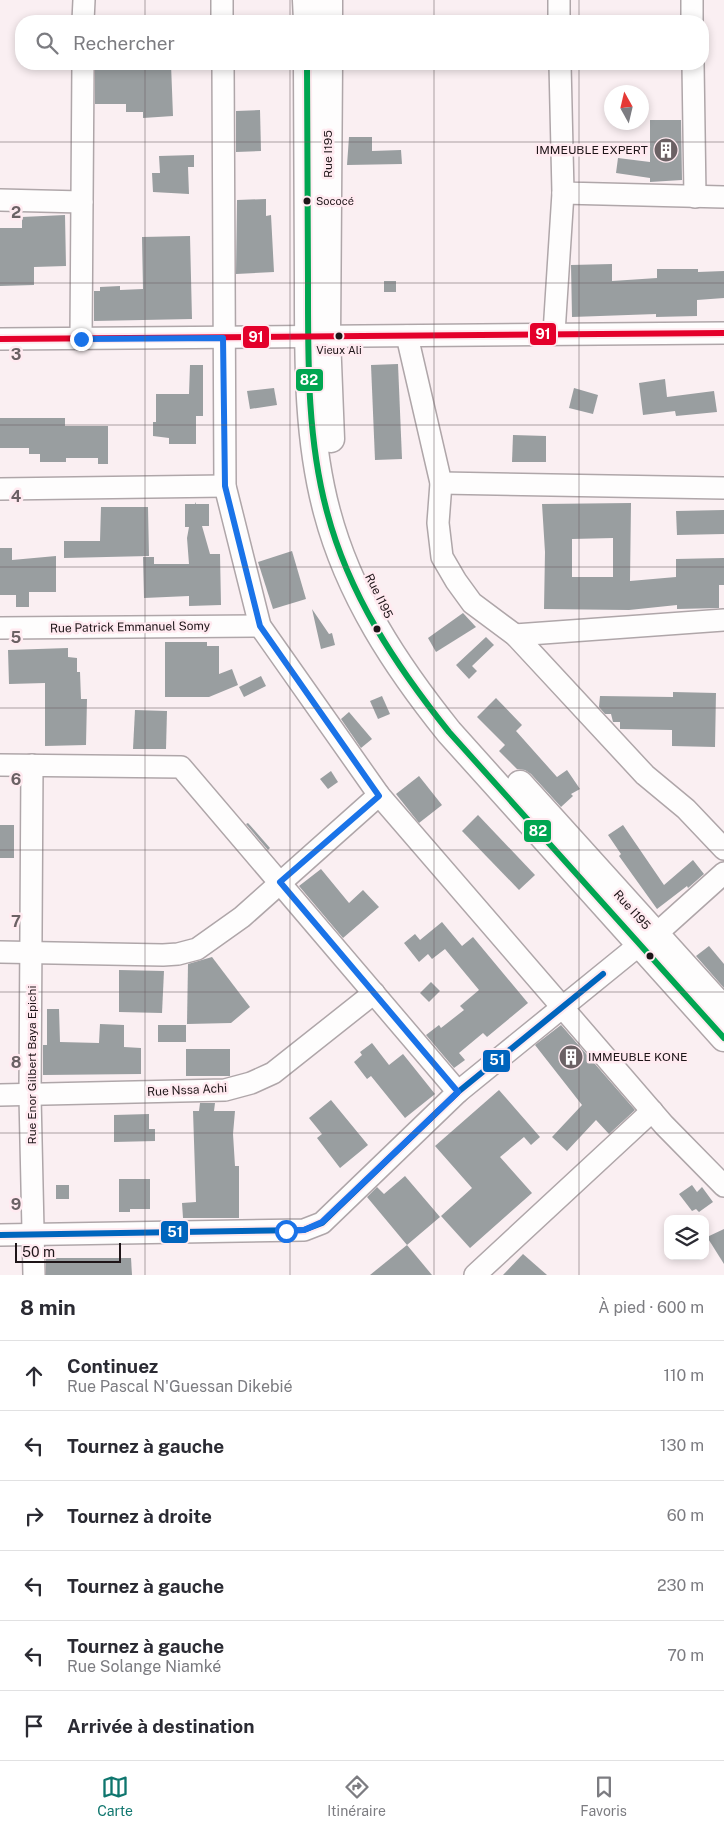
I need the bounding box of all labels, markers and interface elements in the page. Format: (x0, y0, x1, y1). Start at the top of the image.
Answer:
search box (15, 15, 709, 70)
icon: search (33, 29, 61, 57)
text: Rechercher (73, 32, 175, 54)
north arrow (604, 85, 649, 130)
street label: Rue I195 (321, 130, 335, 178)
building icon: IMMEUBLE EXPERT (653, 137, 679, 163)
place label: IMMEUBLE EXPERT (536, 143, 648, 157)
place label: Sococé (316, 195, 354, 207)
marker: Sococé (302, 196, 312, 206)
text: 2 (11, 203, 21, 222)
line badge: 91 (529, 322, 557, 346)
line badge: 91 (242, 325, 270, 349)
text: 91 (535, 326, 551, 342)
route end (70, 328, 93, 351)
text: 91 (248, 329, 264, 345)
marker: Vieux Ali (334, 331, 344, 341)
place label: Vieux Ali (316, 344, 362, 356)
text: 3 (11, 345, 21, 364)
line badge: 82 (295, 368, 324, 392)
text: 82 (300, 372, 318, 388)
text: 4 (11, 487, 22, 506)
street label: Rue I195 (362, 571, 396, 621)
street label: Rue Patrick Emmanuel Somy (50, 619, 211, 635)
unlabelled marker (372, 624, 382, 634)
text: 5 (11, 628, 22, 647)
text: 6 (11, 770, 21, 789)
line badge: 82 (523, 819, 552, 843)
text: 82 (529, 823, 547, 839)
street label: Rue I195 (611, 887, 653, 933)
text: 7 (11, 912, 21, 931)
unlabelled marker (645, 951, 655, 961)
street label: Rue Enor Gilbert Baya Epichi (25, 986, 39, 1144)
building icon: IMMEUBLE KONE (558, 1044, 584, 1070)
line badge: 51 (482, 1049, 511, 1073)
place label: IMMEUBLE KONE (588, 1050, 687, 1064)
text: 51 (489, 1052, 505, 1068)
text: 8 (11, 1053, 22, 1072)
street label: Rue Nssa Achi (147, 1081, 227, 1099)
text: 9 (11, 1195, 21, 1214)
map controls (664, 1215, 709, 1260)
button: layers (664, 1215, 709, 1260)
line badge: 51 (160, 1220, 189, 1244)
route start (275, 1220, 298, 1243)
text: 51 (167, 1224, 183, 1240)
scale bar (15, 1240, 121, 1263)
text: 50 m (22, 1244, 55, 1260)
text: 8 min (20, 1295, 76, 1320)
text: À pied · 600 m (598, 1298, 704, 1317)
text: Continuez (67, 1355, 158, 1377)
icon: ahead (20, 1362, 48, 1390)
text: 110 m (663, 1366, 704, 1385)
text: Rue Pascal N'Guessan Dikebié (67, 1377, 293, 1396)
icon: left (20, 1432, 48, 1460)
text: Tournez à gauche (67, 1435, 224, 1457)
text: 130 m (660, 1436, 704, 1455)
icon: right (20, 1502, 48, 1530)
text: Tournez à droite (67, 1505, 212, 1527)
text: 60 m (667, 1506, 704, 1525)
icon: left (20, 1572, 48, 1600)
text: Tournez à gauche (67, 1575, 224, 1597)
text: 230 m (657, 1576, 704, 1595)
text: Tournez à gauche (67, 1635, 224, 1657)
icon: left (20, 1642, 48, 1670)
text: 70 m (667, 1646, 704, 1665)
text: Rue Solange Niamké (67, 1657, 221, 1676)
icon: arrive (20, 1712, 48, 1740)
text: Arrivée à destination (67, 1715, 255, 1737)
tab: Carte (97, 1773, 133, 1819)
tab: Itinéraire (327, 1773, 386, 1819)
tab: Favoris (580, 1773, 627, 1819)

